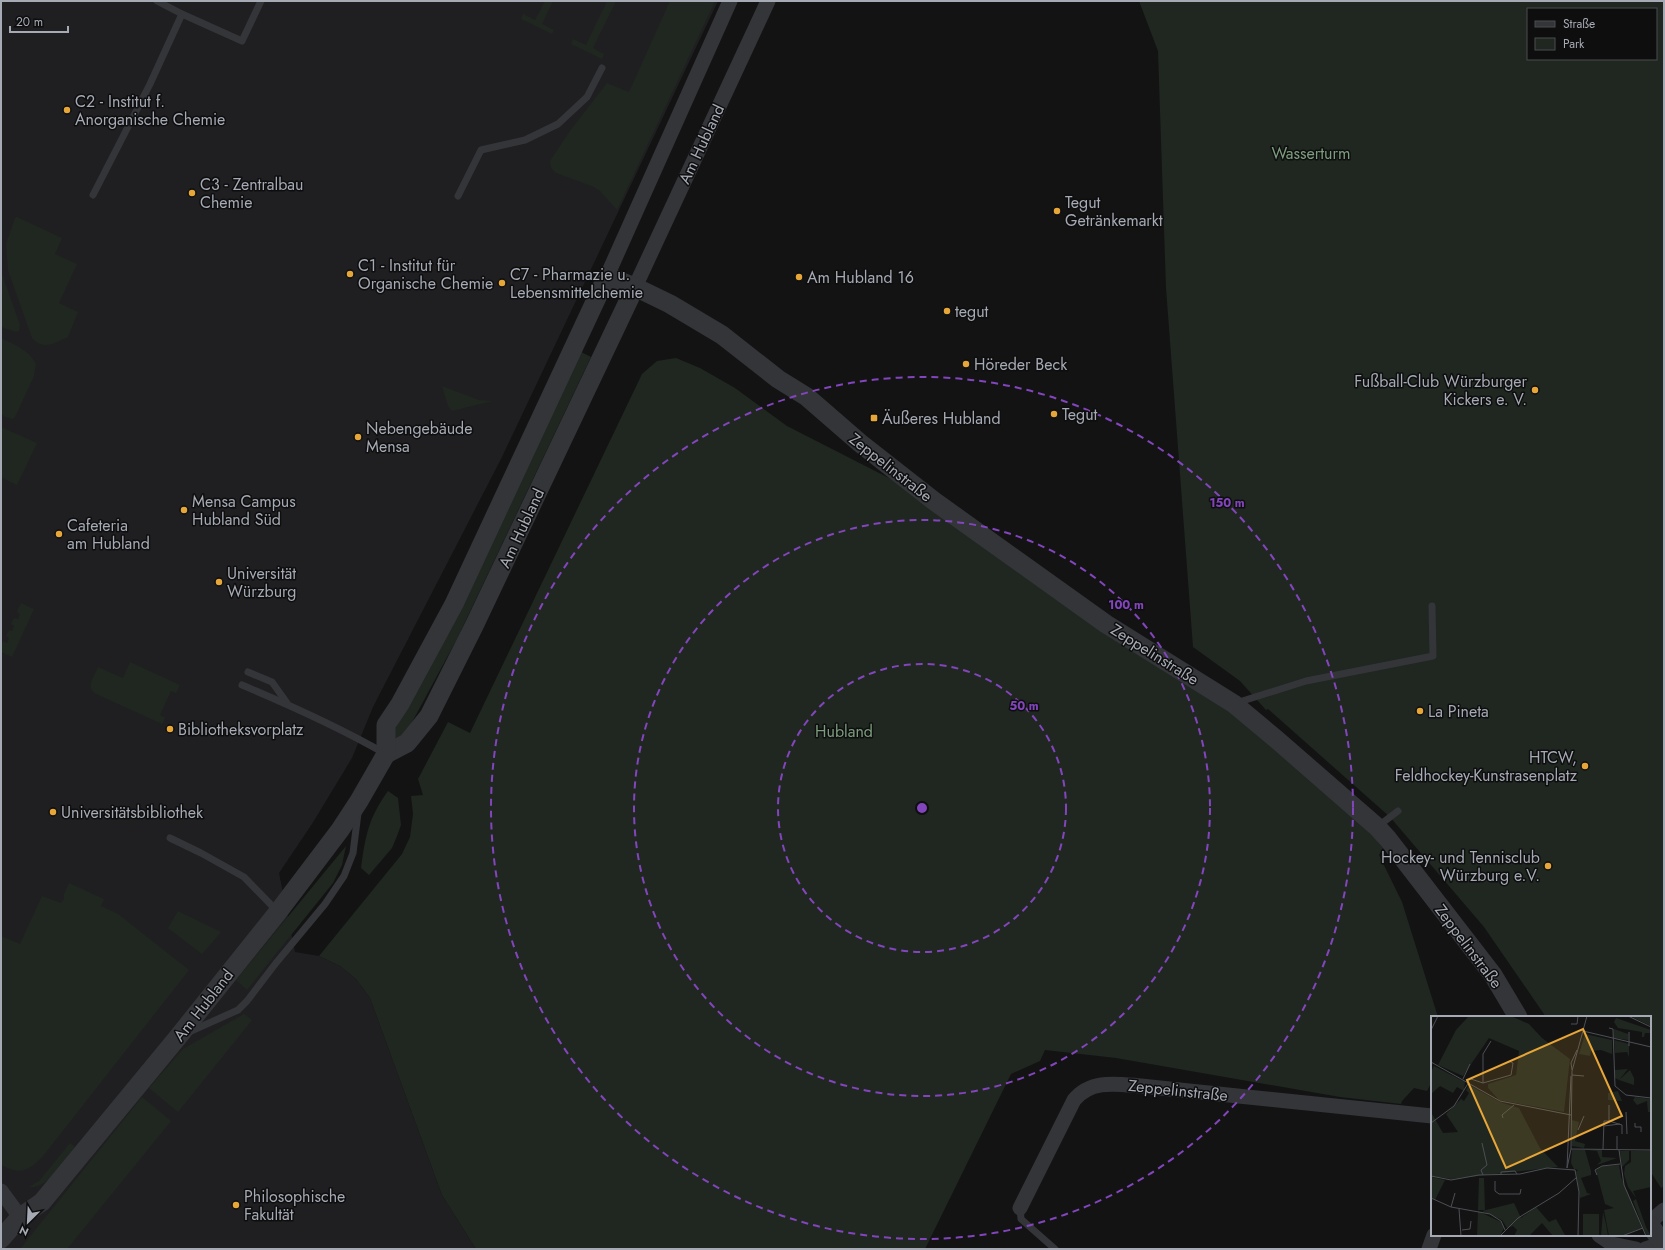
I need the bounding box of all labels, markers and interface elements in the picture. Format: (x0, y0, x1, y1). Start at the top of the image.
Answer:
scale bar (10, 8, 68, 34)
legend (1527, 8, 1657, 60)
text: 20 m (16, 13, 43, 31)
text: Straße (1563, 15, 1595, 33)
text: Park (1563, 35, 1585, 53)
place label: C2 - Institut f. Anorganische Chemie (75, 90, 225, 131)
street label: Am Hubland (673, 101, 730, 188)
marker: C2 - Institut f. Anorganische Chemie (62, 105, 72, 115)
park label: Wasserturm (1272, 142, 1350, 165)
place label: C3 - Zentralbau Chemie (200, 173, 303, 214)
marker: C3 - Zentralbau Chemie (187, 188, 197, 198)
place label: Tegut Getränkemarkt (1065, 191, 1163, 232)
marker: Tegut Getränkemarkt (1052, 206, 1062, 216)
place label: C1 - Institut für Organische Chemie (358, 254, 493, 295)
place label: C7 - Pharmazie u. Lebensmittelchemie (510, 263, 643, 304)
place label: Am Hubland 16 (807, 266, 914, 289)
marker: C1 - Institut für Organische Chemie (345, 269, 355, 279)
marker: Am Hubland 16 (794, 272, 804, 282)
marker: C7 - Pharmazie u. Lebensmittelchemie (497, 278, 507, 288)
place label: tegut (955, 300, 989, 323)
marker: tegut (942, 306, 952, 316)
place label: Höreder Beck (974, 353, 1068, 376)
marker: Höreder Beck (961, 359, 971, 369)
place label: Fußball-Club Würzburger Kickers e. V. (1354, 370, 1527, 411)
marker: Fußball-Club Würzburger Kickers e. V. (1530, 385, 1540, 395)
place label: Tegut (1062, 403, 1098, 426)
place label: Äußeres Hubland (882, 407, 1001, 430)
marker: Tegut (1049, 409, 1059, 419)
marker: Äußeres Hubland (869, 413, 879, 423)
place label: Nebengebäude Mensa (366, 417, 472, 458)
street label: Zeppelinstraße (844, 428, 937, 507)
marker: Nebengebäude Mensa (353, 432, 363, 442)
street label: Am Hubland (493, 485, 550, 572)
place label: Mensa Campus Hubland Süd (192, 490, 296, 531)
text: 150 m (1209, 494, 1245, 512)
marker: Mensa Campus Hubland Süd (179, 505, 189, 515)
place label: Cafeteria am Hubland (67, 514, 150, 555)
marker: Cafeteria am Hubland (54, 529, 64, 539)
place label: Universität Würzburg (227, 562, 296, 603)
marker: Universität Würzburg (214, 577, 224, 587)
text: 100 m (1108, 596, 1144, 614)
street label: Zeppelinstraße (1106, 618, 1203, 691)
text: 50 m (1009, 697, 1039, 715)
place label: La Pineta (1428, 700, 1489, 723)
marker: La Pineta (1415, 706, 1425, 716)
place label: Bibliotheksvorplatz (178, 718, 304, 741)
park label: Hubland (815, 720, 873, 743)
marker: Bibliotheksvorplatz (165, 724, 175, 734)
place label: HTCW, Feldhockey-Kunstrasenplatz (1395, 746, 1578, 787)
marker: HTCW, Feldhockey-Kunstrasenplatz (1580, 761, 1590, 771)
place label: Universitätsbibliothek (61, 801, 204, 824)
centre of rings (915, 801, 929, 815)
marker: Universitätsbibliothek (48, 807, 58, 817)
place label: Hockey- und Tennisclub Würzburg e.V. (1381, 846, 1540, 887)
marker: Hockey- und Tennisclub Würzburg e.V. (1543, 861, 1553, 871)
street label: Zeppelinstraße (1429, 899, 1508, 993)
street label: Am Hubland (168, 964, 239, 1046)
inset map (1431, 1016, 1651, 1236)
street label: Zeppelinstraße (1127, 1074, 1229, 1107)
place label: Philosophische Fakultät (244, 1185, 345, 1226)
marker: Philosophische Fakultät (231, 1200, 241, 1210)
north arrow (8, 1202, 48, 1242)
text: N (17, 1222, 31, 1240)

